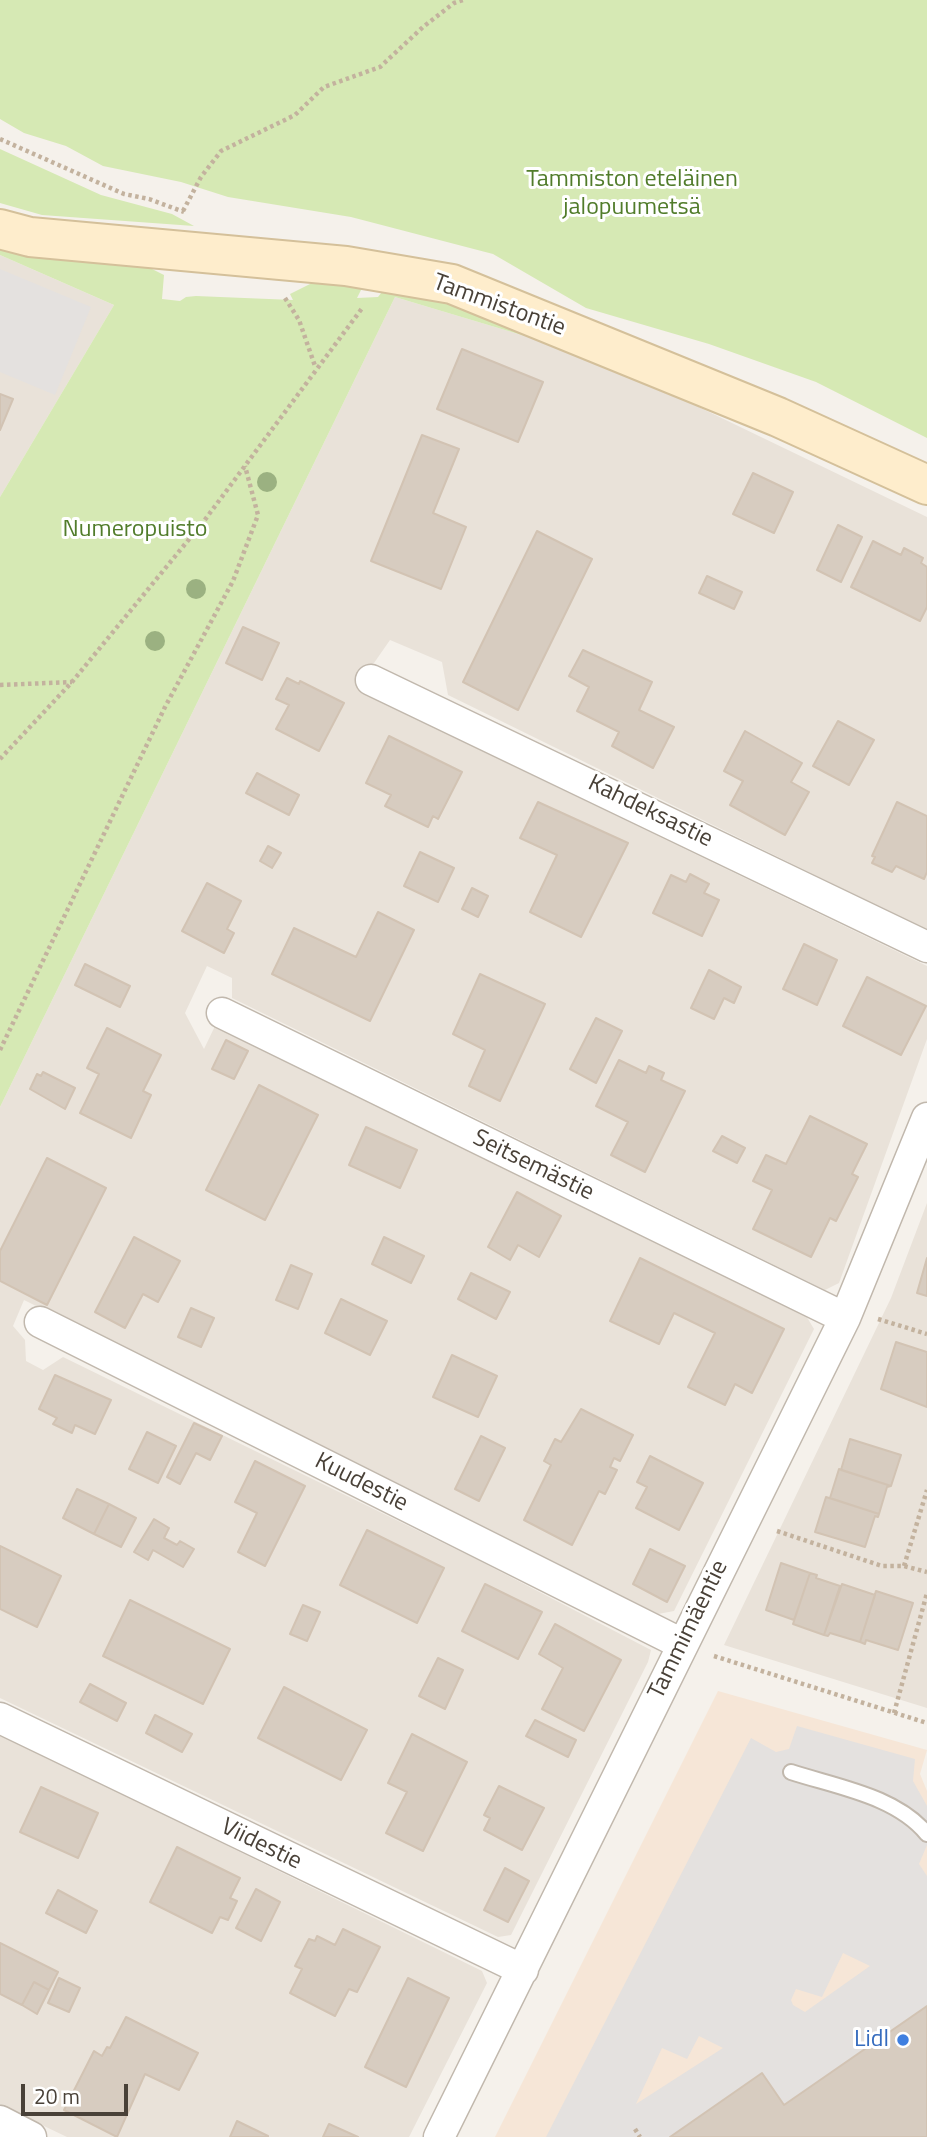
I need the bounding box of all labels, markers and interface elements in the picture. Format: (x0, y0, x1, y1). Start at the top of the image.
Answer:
park label: Tammiston eteläinen jalopuumetsä (526, 166, 738, 222)
street label: Tammistontie (429, 269, 569, 343)
park label: Numeropuisto (63, 516, 207, 544)
street label: Kahdeksastie (583, 769, 717, 855)
street label: Seitsemästie (468, 1124, 598, 1208)
street label: Kuudestie (310, 1447, 412, 1519)
street label: Tammimäentie (643, 1556, 735, 1704)
street label: Viidestie (216, 1813, 306, 1877)
place label: Lidl (854, 2026, 889, 2054)
marker: Lidl (895, 2032, 911, 2048)
scale bar (24, 2070, 131, 2114)
text: 20 m (34, 2080, 80, 2112)

